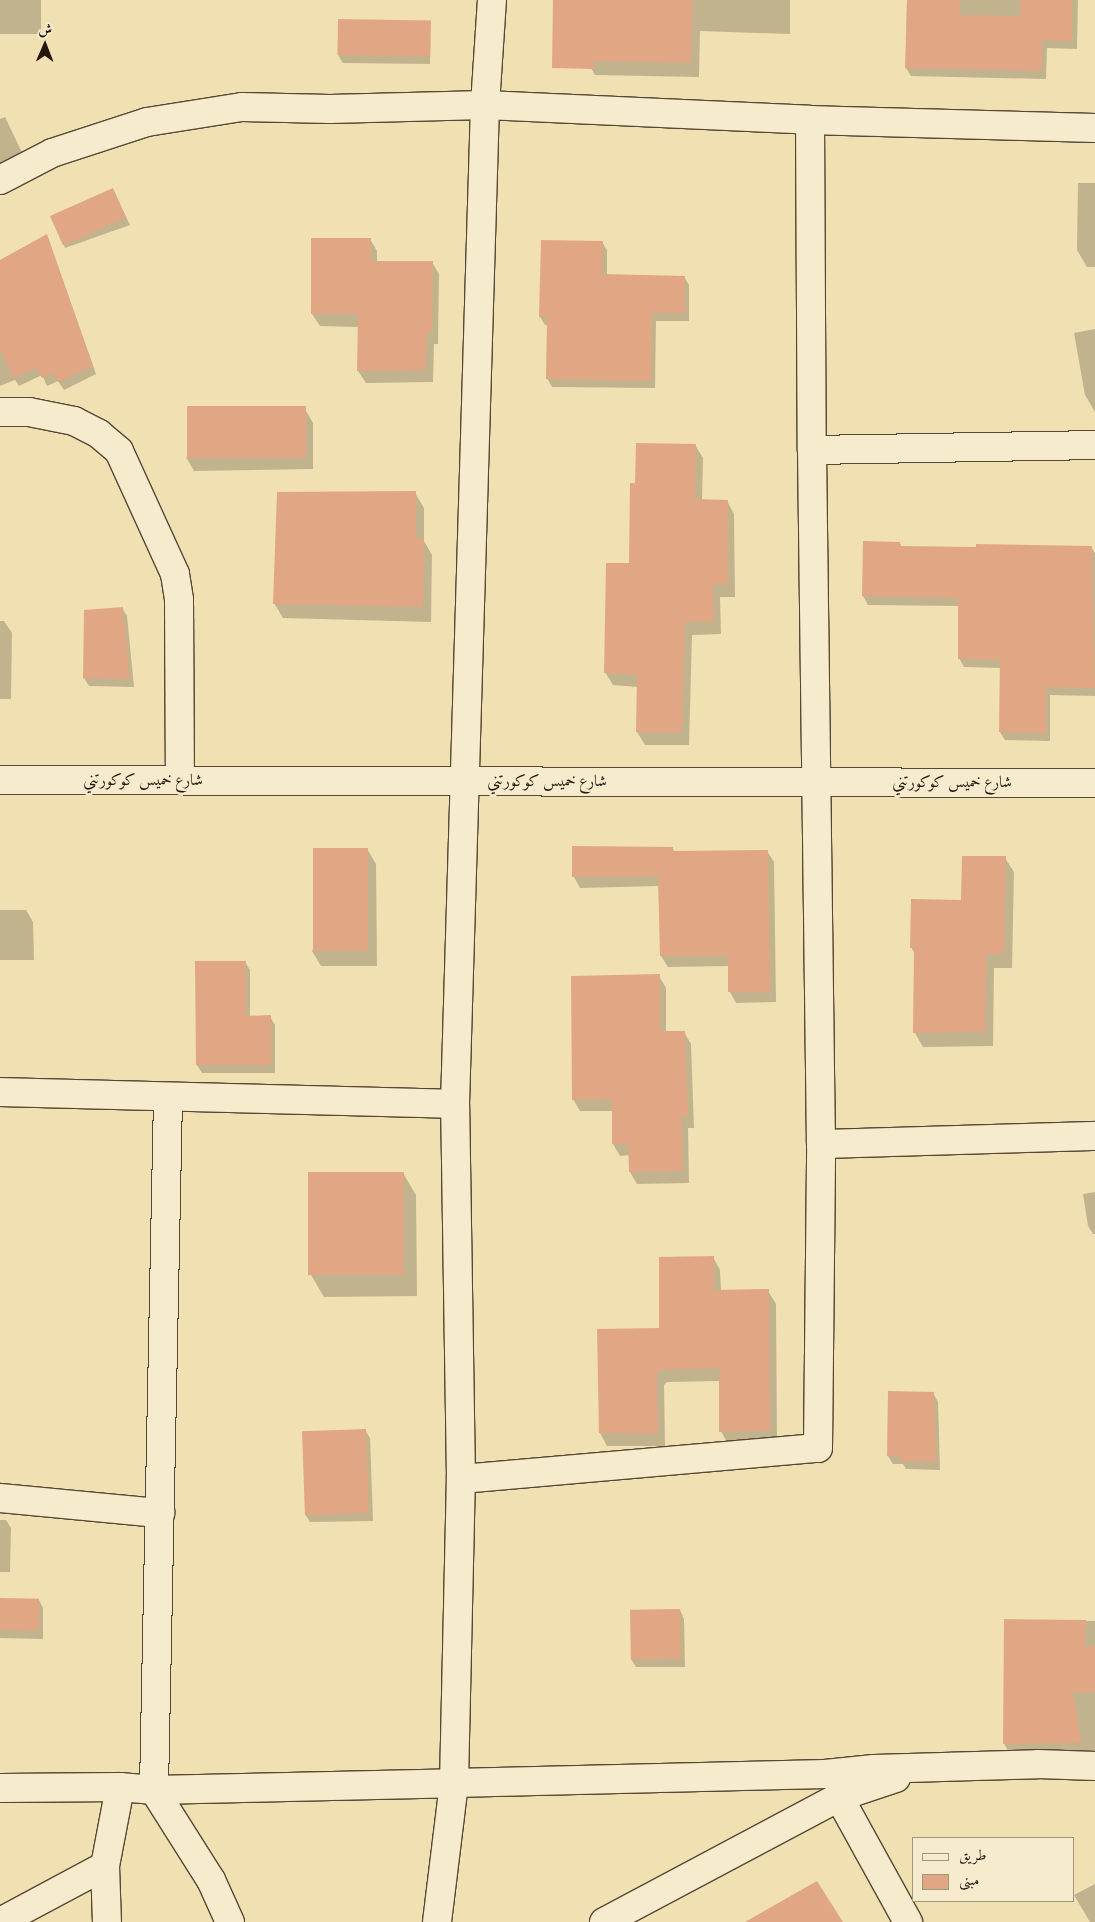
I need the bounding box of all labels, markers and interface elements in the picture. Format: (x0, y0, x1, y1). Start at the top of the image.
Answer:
north arrow (20, 20, 70, 70)
text: ش (38, 21, 52, 39)
street label: شارع خميس كوكورتني (83, 770, 203, 790)
street label: شارع خميس كوكورتني (487, 771, 607, 791)
street label: شارع خميس كوكورتني (892, 772, 1012, 792)
legend (912, 1837, 1075, 1902)
text: طريق (959, 1846, 986, 1865)
text: مبنى (959, 1871, 979, 1890)

